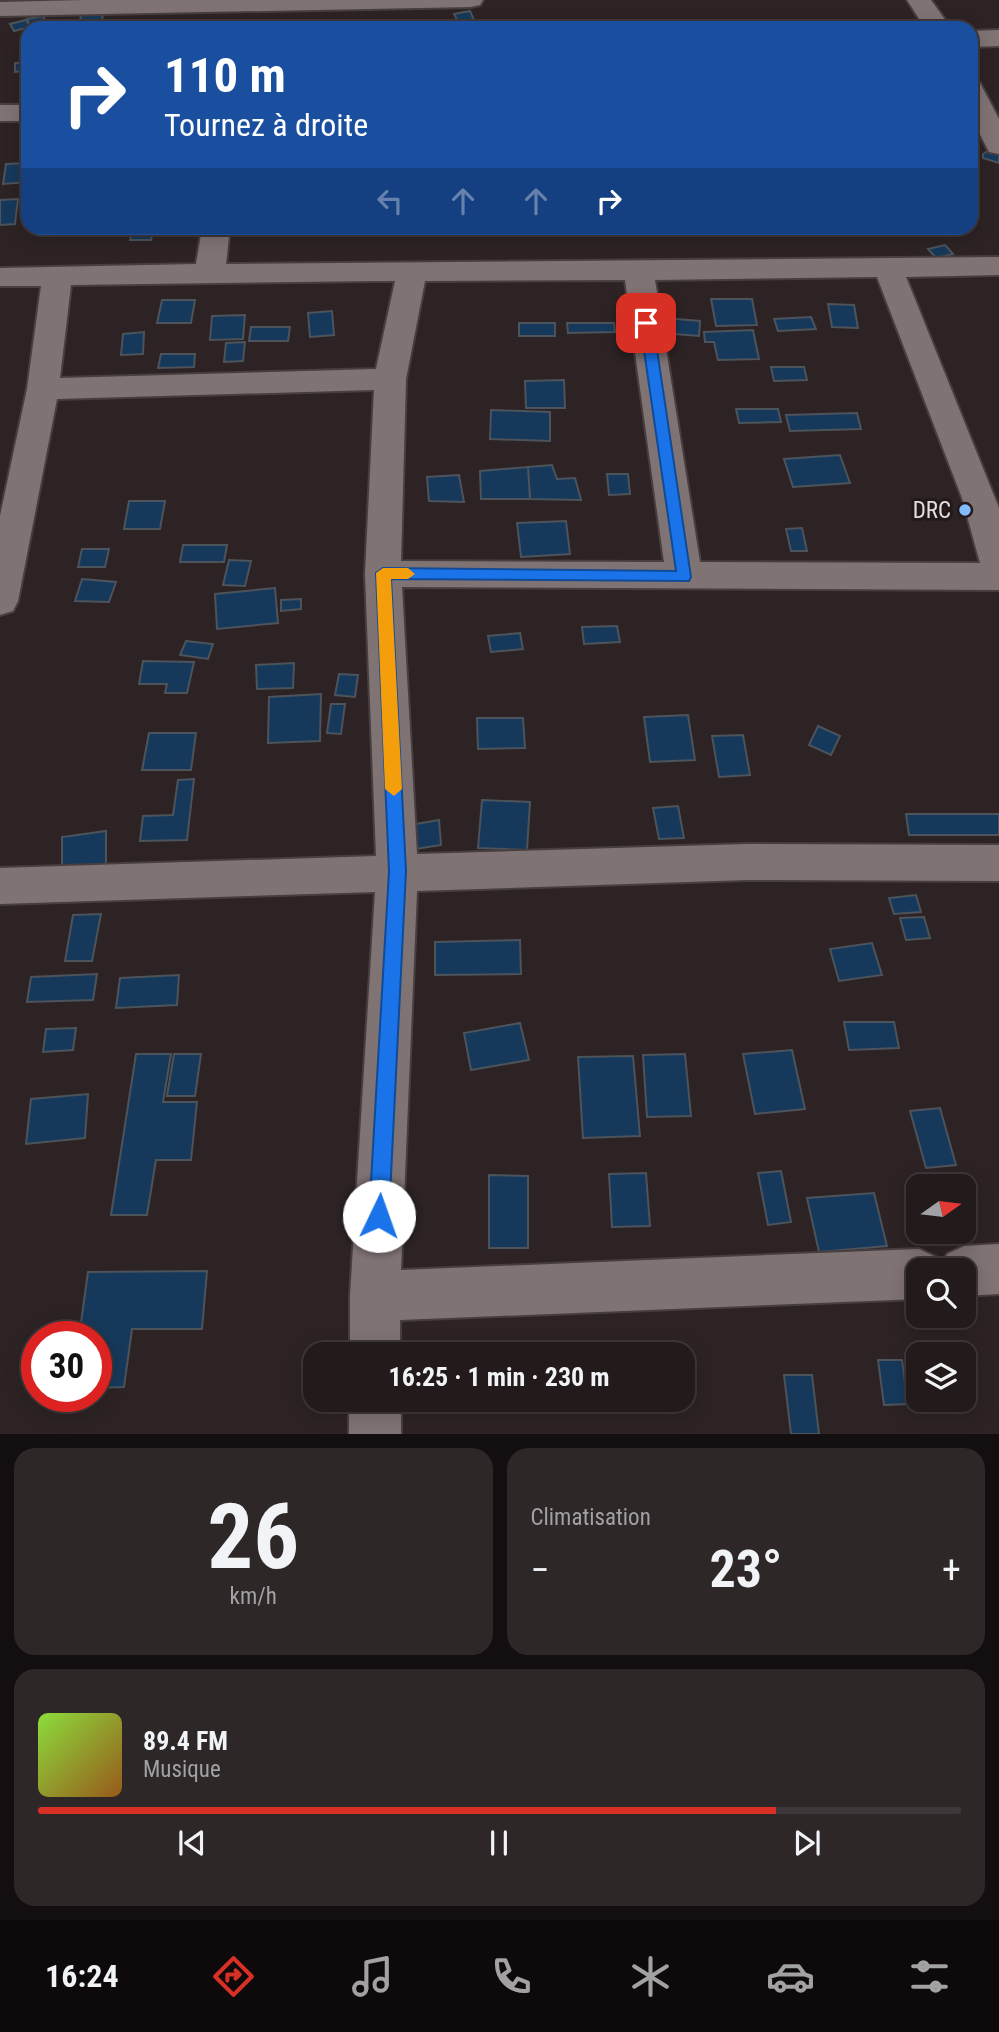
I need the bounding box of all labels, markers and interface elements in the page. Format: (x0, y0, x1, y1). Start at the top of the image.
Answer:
text: 110 m (164, 47, 286, 104)
icon: right (49, 49, 140, 140)
text: Tournez à droite (164, 106, 368, 144)
icon: left (371, 182, 409, 220)
icon: ahead (444, 182, 482, 220)
icon: ahead (517, 182, 555, 220)
icon: right (590, 182, 628, 220)
pin (616, 293, 676, 353)
icon: arrive (627, 304, 665, 342)
place label: DRC (913, 497, 951, 524)
marker: DRC (957, 502, 973, 518)
north arrow (906, 1174, 976, 1244)
map controls (906, 1174, 976, 1412)
position arrow (342, 1179, 416, 1253)
button: search (906, 1258, 976, 1328)
speed limit sign: 30 (21, 1321, 112, 1412)
button: layers (906, 1342, 976, 1412)
text: 16:25 · 1 min · 230 m (389, 1362, 609, 1392)
text: 26 (207, 1484, 299, 1590)
text: Climatisation (531, 1504, 651, 1531)
text: 23° (709, 1539, 782, 1600)
text: − (531, 1548, 550, 1592)
text: + (942, 1548, 961, 1592)
text: km/h (230, 1583, 277, 1610)
text: 89.4 FM (143, 1726, 228, 1756)
text: Musique (143, 1756, 221, 1783)
icon: previous (173, 1824, 211, 1862)
icon: pause (480, 1824, 518, 1862)
icon: next (788, 1824, 826, 1862)
icon: directions (209, 1952, 258, 2001)
icon: music (348, 1952, 397, 2001)
icon: phone (487, 1952, 536, 2001)
icon: climate (626, 1952, 675, 2001)
icon: car (766, 1952, 815, 2001)
icon: filters (905, 1952, 954, 2001)
text: 16:24 (45, 1957, 119, 1995)

